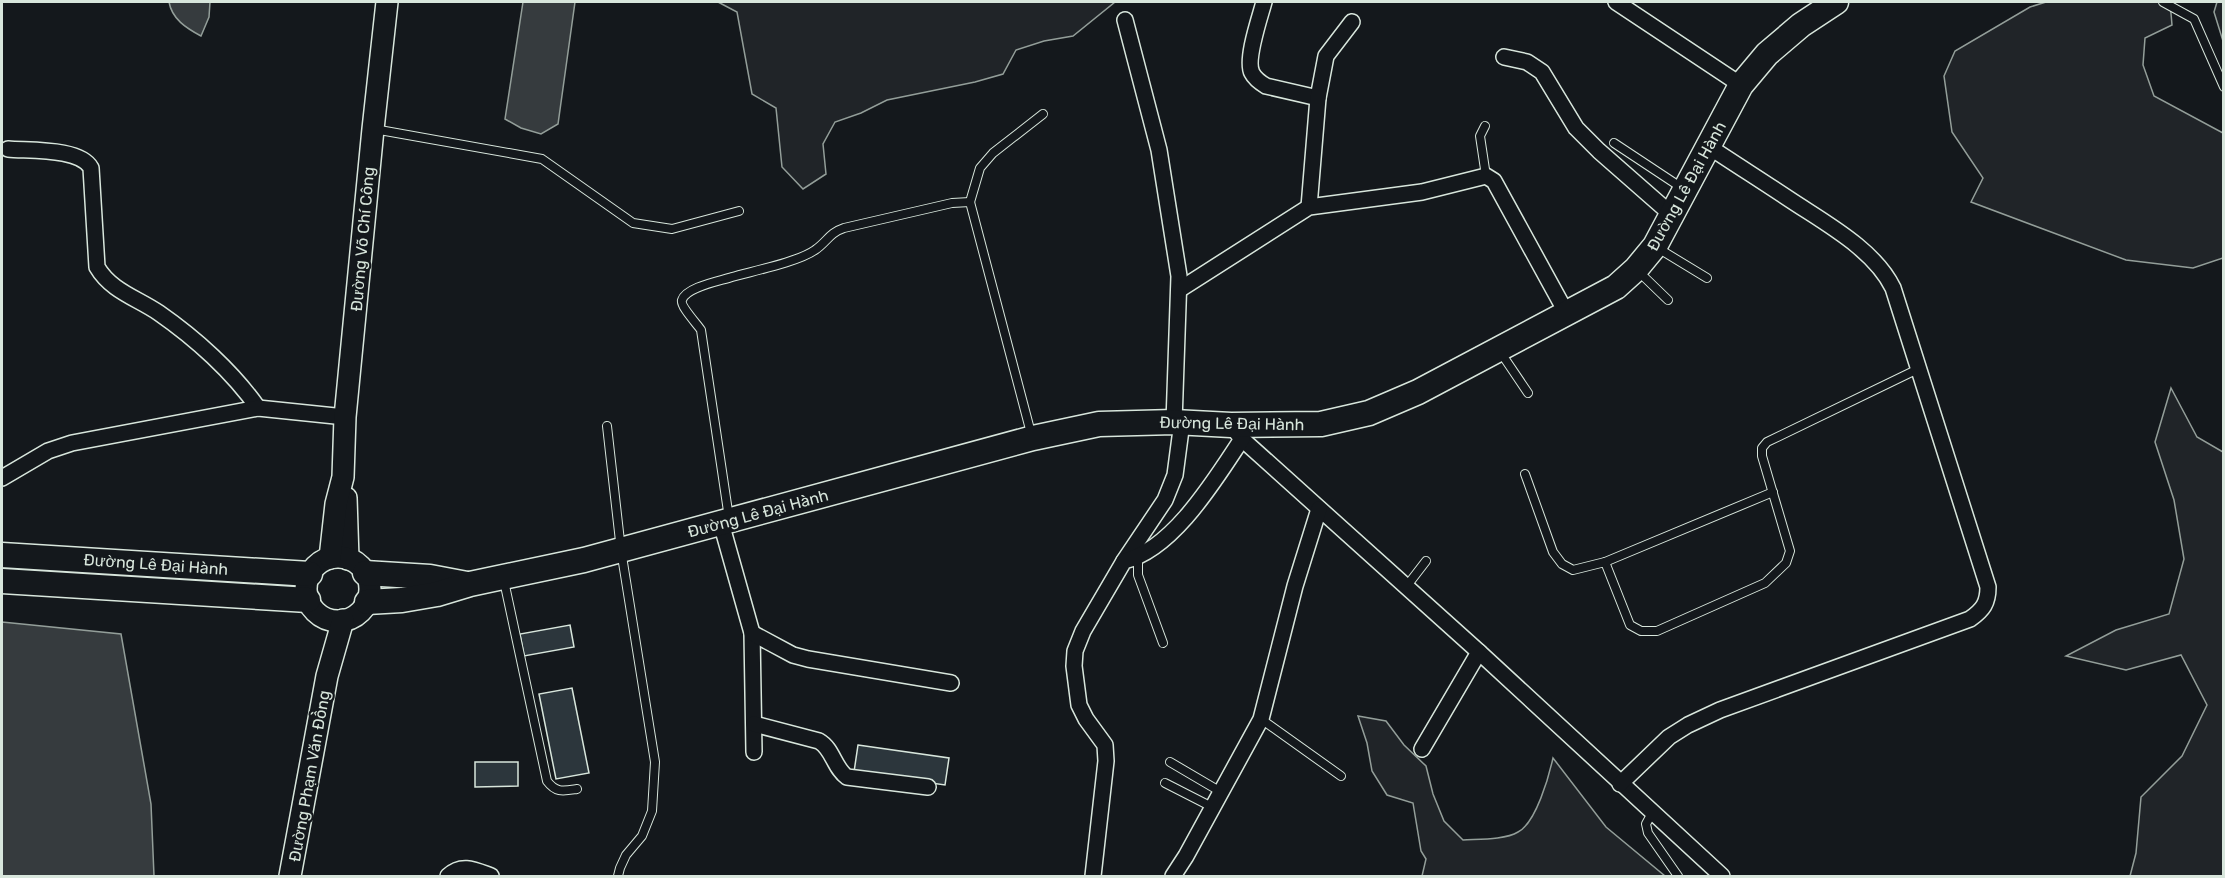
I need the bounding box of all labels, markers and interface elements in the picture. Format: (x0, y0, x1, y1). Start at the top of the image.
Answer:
street label: Đường Lê Đại Hành (1643, 118, 1730, 254)
street label: Đường Võ Chí Công (347, 166, 378, 312)
street label: Đường Lê Đại Hành (1159, 413, 1305, 434)
street label: Đường Lê Đại Hành (686, 486, 831, 541)
street label: Đường Lê Đại Hành (83, 550, 229, 579)
street label: Đường Phạm Văn Đồng (284, 689, 334, 863)

